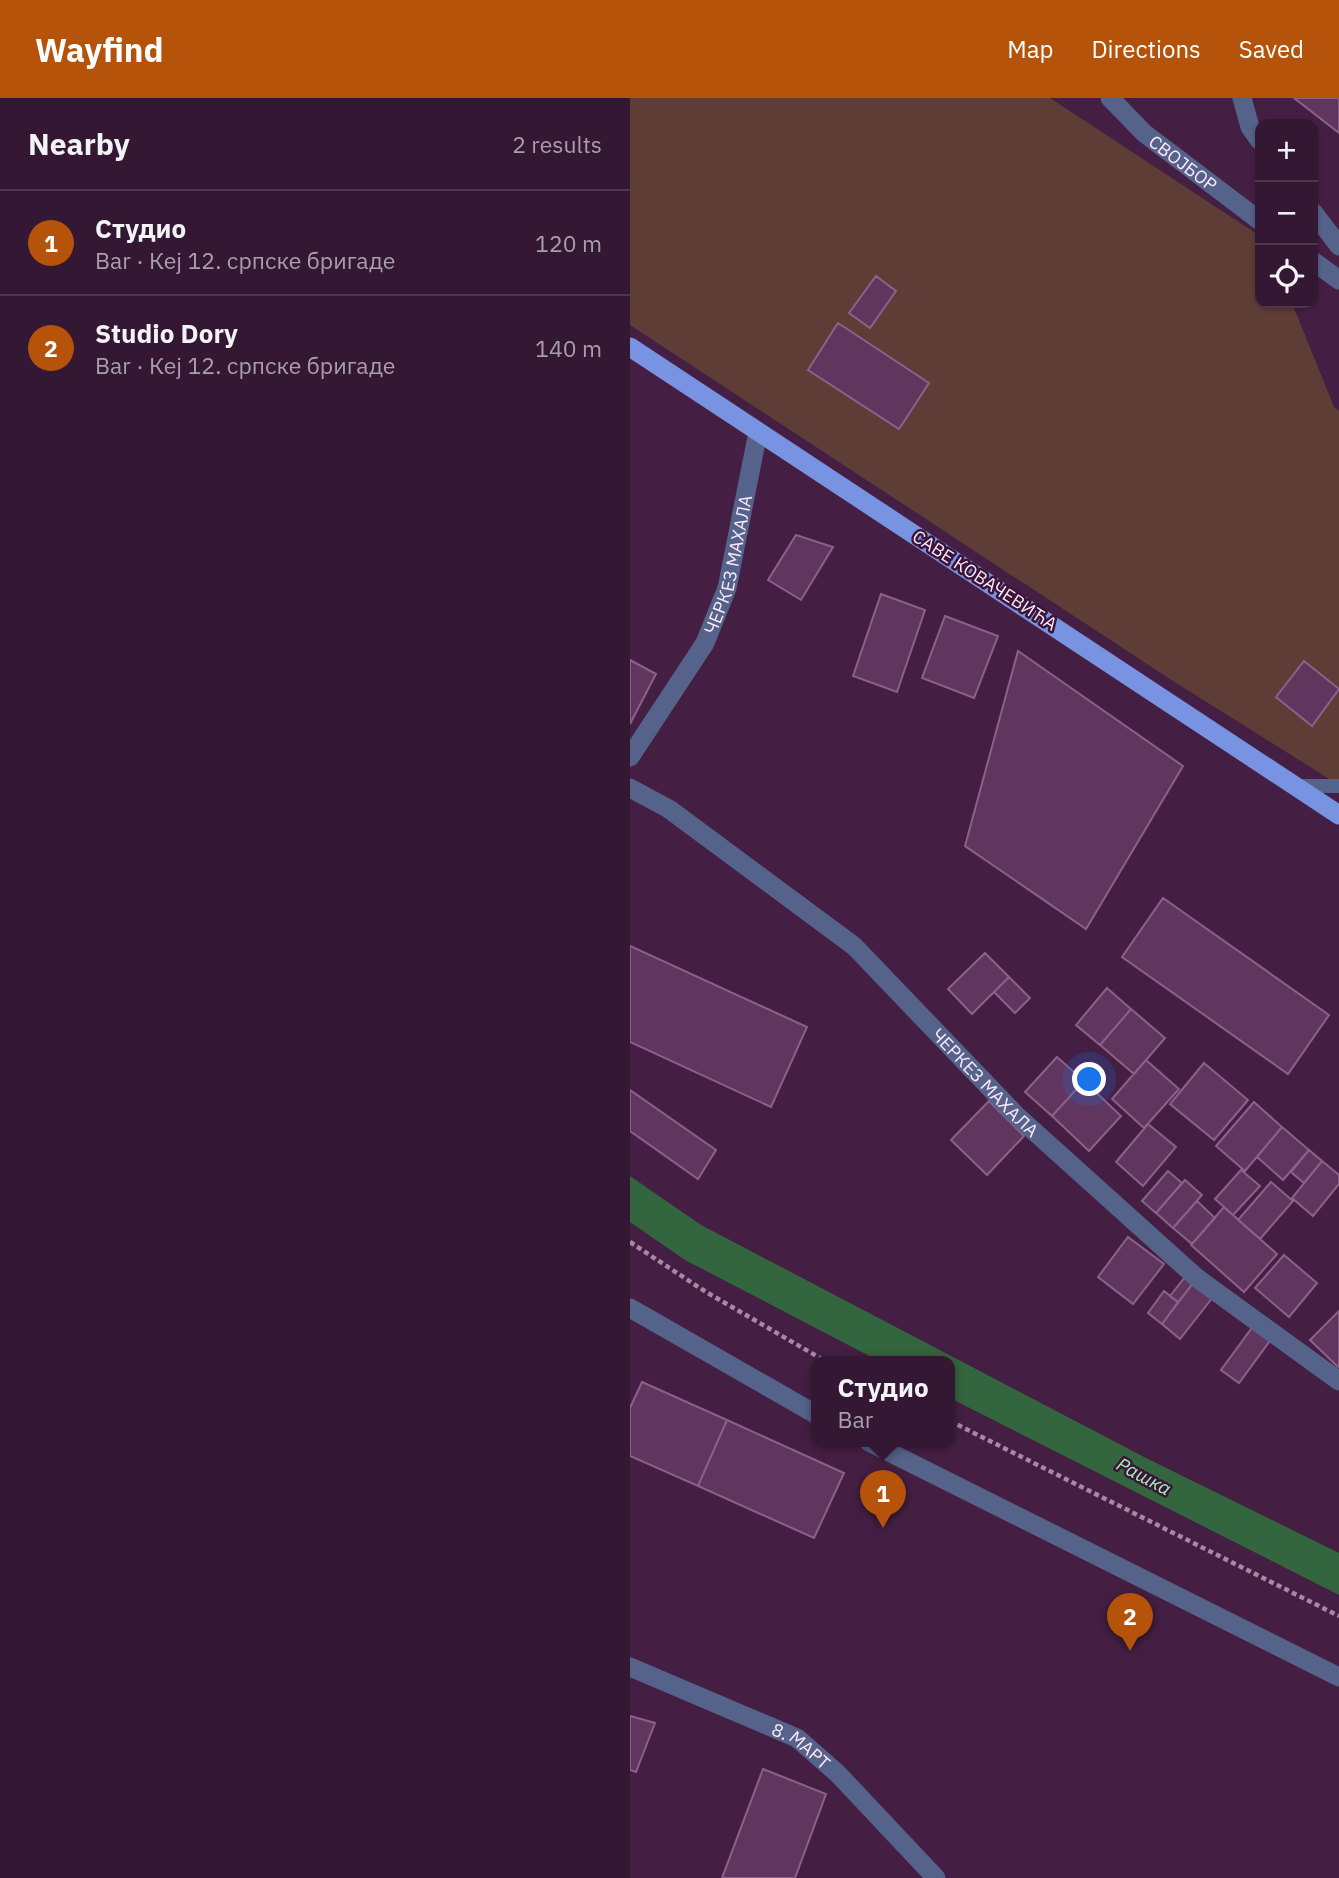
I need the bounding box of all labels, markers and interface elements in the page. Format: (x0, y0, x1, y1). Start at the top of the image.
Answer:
text: Wayfind (35, 28, 164, 71)
text: Map (1007, 33, 1053, 65)
text: Directions (1091, 33, 1201, 65)
text: Saved (1239, 33, 1304, 65)
map controls (1255, 119, 1318, 308)
button: + (1255, 119, 1318, 182)
text: Nearby (28, 124, 130, 163)
text: 2 results (512, 129, 602, 159)
street label: СВОЈБОР (1144, 129, 1222, 196)
button: − (1255, 182, 1318, 245)
text: Студио (95, 211, 186, 245)
text: 1 (44, 228, 58, 258)
text: 120 m (535, 228, 602, 258)
text: Bar · Кеј 12. српске бригаде (95, 245, 396, 275)
button: locate (1255, 245, 1318, 308)
text: Studio Dory (95, 316, 238, 350)
text: 2 (44, 333, 58, 363)
text: 140 m (535, 333, 602, 363)
text: Bar · Кеј 12. српске бригаде (95, 350, 396, 380)
street label: ЧЕРКЕЗ МАХАЛА (698, 492, 757, 637)
street label: САВЕ КОВАЧЕВИЋА (908, 525, 1062, 636)
street label: ЧЕРКЕЗ МАХАЛА (927, 1023, 1044, 1142)
your location (1072, 1062, 1106, 1096)
popup (811, 1356, 955, 1447)
text: Студио (837, 1370, 929, 1404)
text: Bar (837, 1404, 873, 1434)
water label: Рашка (1113, 1452, 1175, 1500)
pin: 1 (860, 1470, 906, 1528)
pin: 2 (1107, 1593, 1153, 1651)
street label: 8. МАРТ (768, 1717, 836, 1774)

